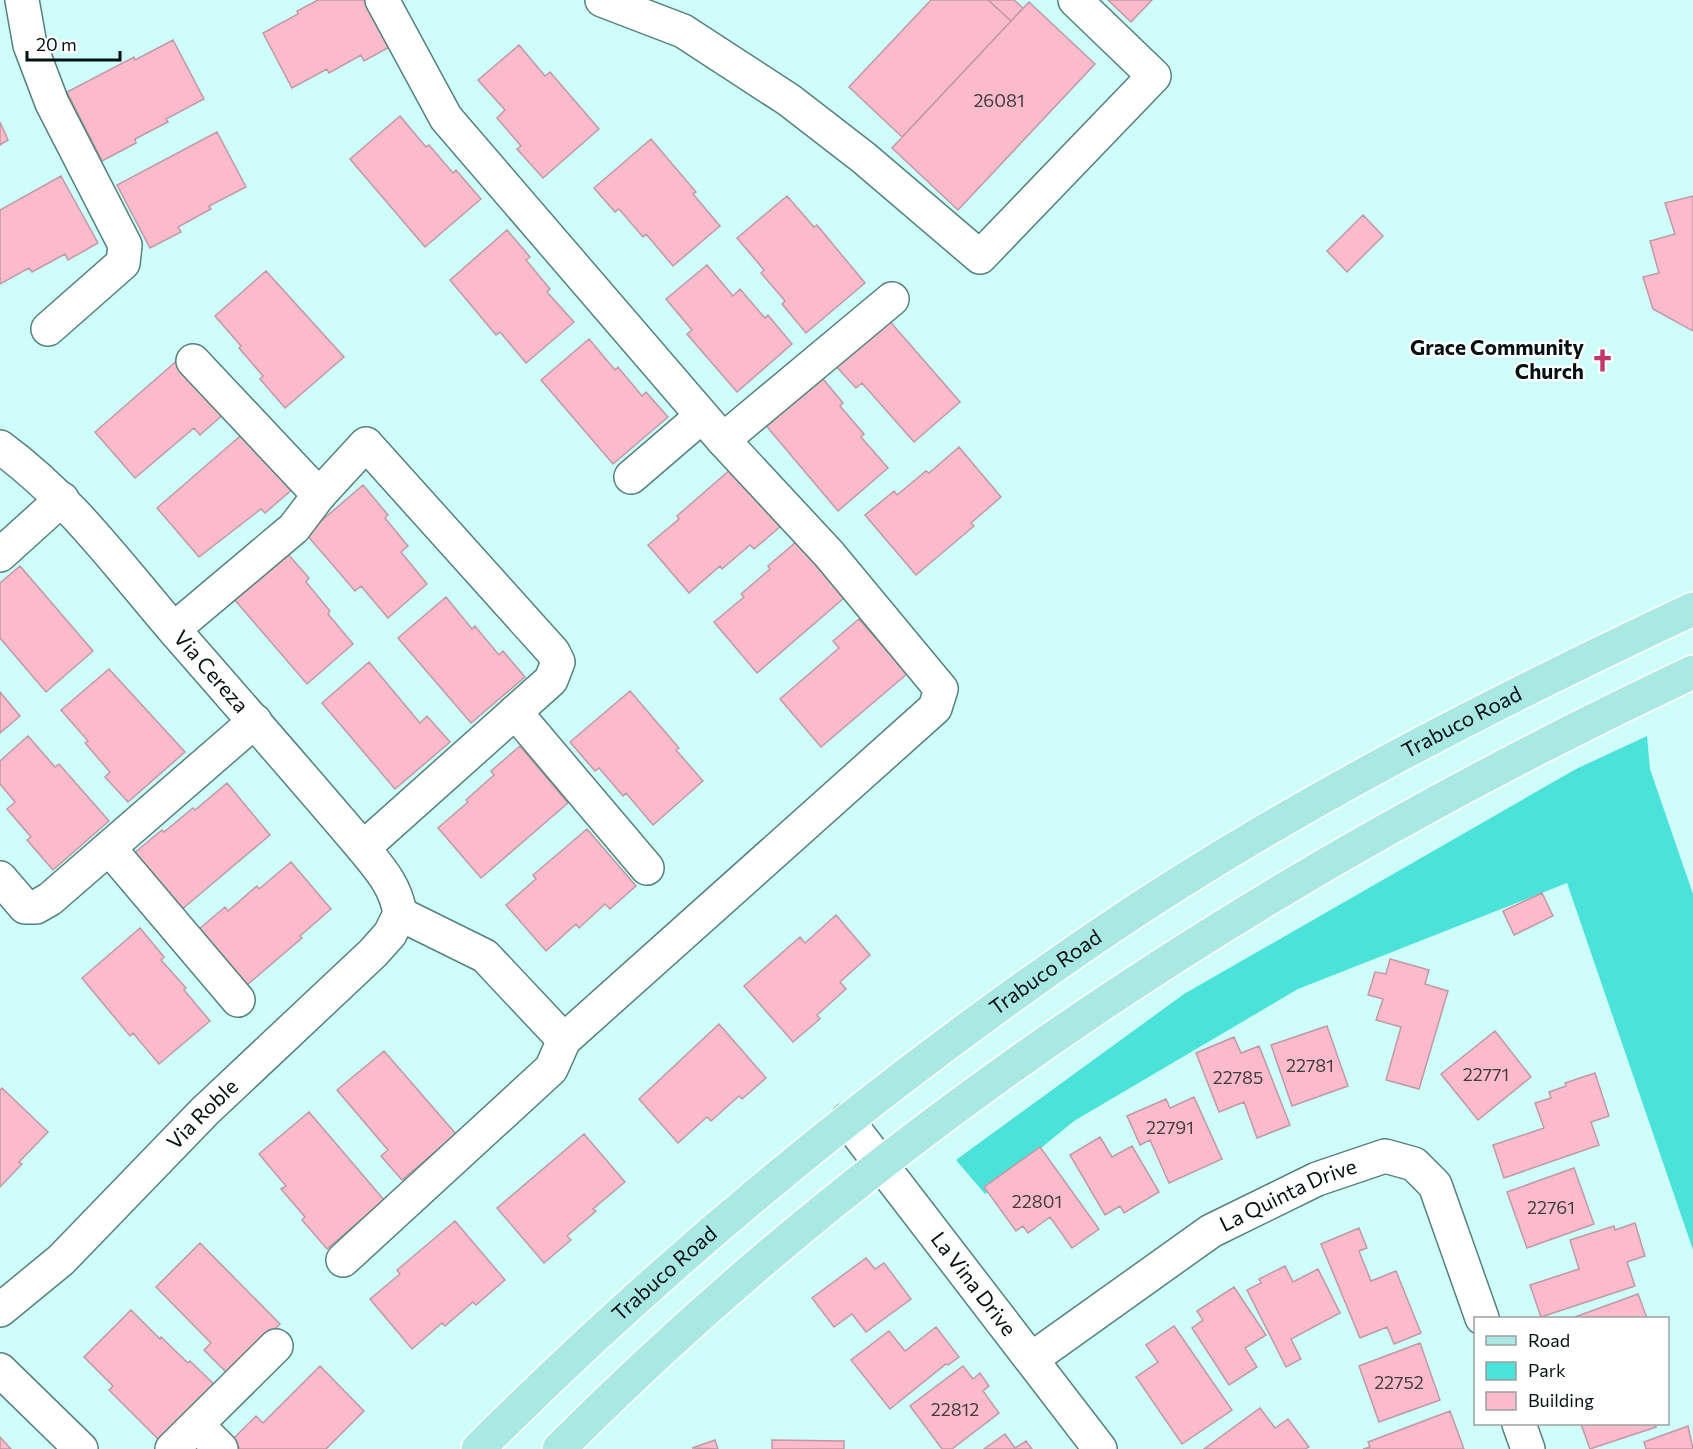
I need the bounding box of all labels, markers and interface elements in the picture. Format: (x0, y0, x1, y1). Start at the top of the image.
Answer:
scale bar (27, 24, 120, 62)
text: 20 m (36, 33, 77, 55)
house number: 26081 (973, 89, 1025, 111)
place label: Grace Community Church (1410, 334, 1584, 383)
church icon: Grace Community Church (1589, 347, 1615, 373)
street label: Via Cereza (169, 625, 255, 717)
street label: Trabuco Road (1397, 680, 1525, 763)
street label: Trabuco Road (984, 923, 1106, 1019)
house number: 22781 (1286, 1054, 1334, 1076)
house number: 22771 (1463, 1063, 1509, 1085)
house number: 22785 (1213, 1066, 1263, 1088)
street label: Via Roble (161, 1073, 242, 1154)
house number: 22791 (1146, 1116, 1194, 1138)
street label: La Quinta Drive (1215, 1153, 1360, 1236)
house number: 22801 (1012, 1190, 1062, 1212)
house number: 22761 (1527, 1196, 1575, 1218)
street label: Trabuco Road (606, 1220, 721, 1326)
street label: La Vina Drive (926, 1226, 1022, 1340)
legend (1474, 1317, 1669, 1425)
text: Road (1528, 1329, 1570, 1351)
text: Park (1528, 1359, 1566, 1381)
house number: 22752 (1374, 1371, 1424, 1393)
text: Building (1528, 1389, 1594, 1411)
house number: 22812 (931, 1398, 979, 1420)

